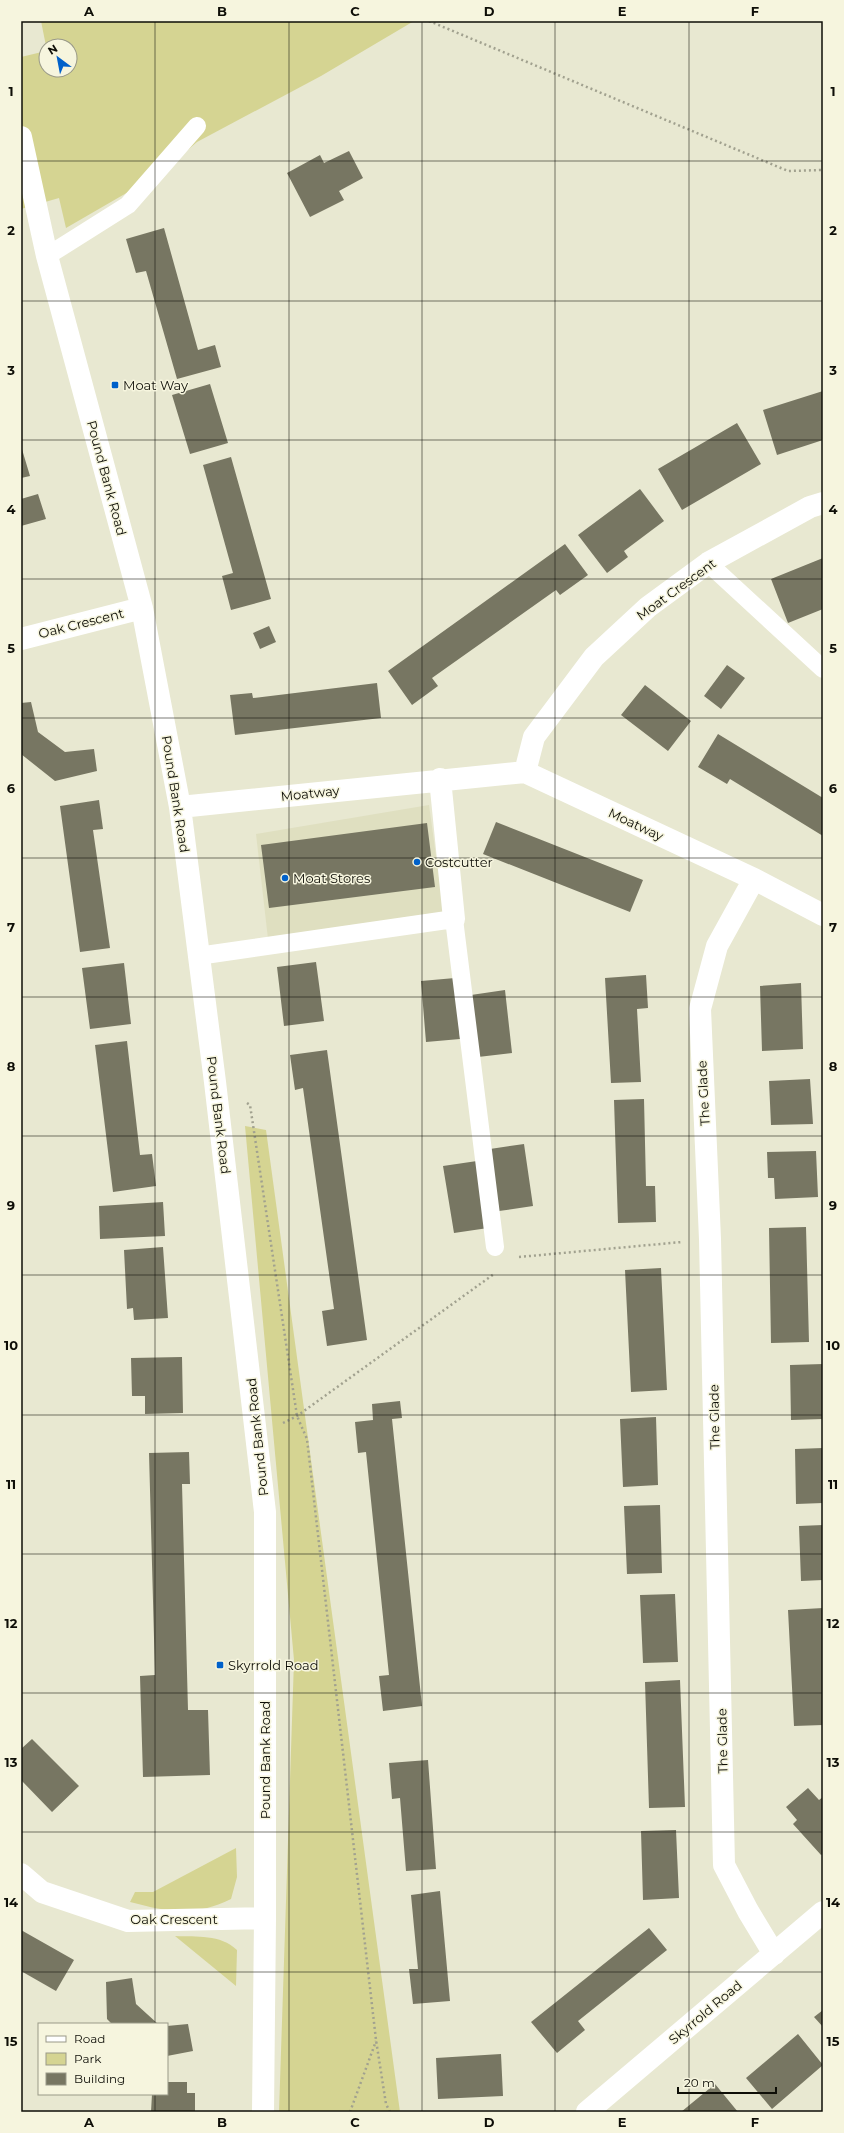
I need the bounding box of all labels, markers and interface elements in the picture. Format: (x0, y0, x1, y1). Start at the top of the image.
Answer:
text: A (83, 3, 95, 19)
text: B (217, 3, 227, 19)
text: C (350, 3, 360, 19)
text: D (484, 3, 495, 19)
text: E (618, 3, 627, 19)
text: F (751, 3, 759, 19)
north arrow (38, 38, 78, 78)
text: N (45, 41, 60, 58)
text: 1 (8, 83, 14, 99)
text: 1 (830, 83, 836, 99)
text: 2 (7, 222, 15, 238)
text: 2 (829, 222, 837, 238)
text: 3 (6, 362, 15, 378)
text: 3 (828, 362, 837, 378)
place label: Moat Way (123, 377, 189, 393)
marker: Moat Way (110, 380, 120, 390)
street label: Pound Bank Road (84, 419, 130, 537)
text: 4 (7, 501, 16, 517)
text: 4 (829, 501, 838, 517)
street label: Moat Crescent (633, 555, 719, 623)
street label: Oak Crescent (37, 605, 125, 641)
text: 5 (7, 640, 15, 656)
text: 5 (829, 640, 837, 656)
street label: Pound Bank Road (159, 734, 193, 854)
text: 6 (7, 780, 16, 796)
text: 6 (829, 780, 838, 796)
street label: Moatway (280, 782, 341, 804)
street label: Moatway (606, 804, 667, 844)
place label: Costcutter (425, 854, 493, 870)
marker: Costcutter (412, 857, 422, 867)
place label: Moat Stores (293, 870, 370, 886)
marker: Moat Stores (280, 873, 290, 883)
text: 7 (7, 919, 15, 935)
text: 7 (829, 919, 837, 935)
street label: Pound Bank Road (204, 1055, 234, 1175)
text: 8 (7, 1058, 16, 1074)
text: 8 (829, 1058, 838, 1074)
street label: The Glade (693, 1060, 713, 1126)
text: 9 (7, 1197, 15, 1213)
text: 9 (829, 1197, 837, 1213)
text: 10 (4, 1337, 18, 1353)
text: 10 (826, 1337, 840, 1353)
street label: Pound Bank Road (243, 1377, 271, 1497)
street label: The Glade (705, 1384, 723, 1450)
text: 11 (6, 1476, 16, 1492)
text: 11 (828, 1476, 838, 1492)
text: 12 (5, 1615, 18, 1631)
text: 12 (827, 1615, 840, 1631)
place label: Skyrrold Road (228, 1657, 319, 1673)
marker: Skyrrold Road (215, 1660, 225, 1670)
street label: Pound Bank Road (257, 1701, 273, 1819)
street label: The Glade (713, 1708, 731, 1774)
text: 13 (5, 1754, 18, 1770)
text: 13 (827, 1754, 840, 1770)
text: 14 (4, 1894, 18, 1910)
text: 14 (826, 1894, 840, 1910)
street label: Oak Crescent (130, 1911, 218, 1927)
street label: Skyrrold Road (665, 1977, 745, 2047)
legend (38, 2023, 168, 2095)
text: Road (74, 2031, 105, 2046)
text: 15 (5, 2033, 18, 2049)
text: 15 (827, 2033, 840, 2049)
text: Park (74, 2051, 102, 2066)
scale bar (678, 2069, 776, 2095)
text: Building (74, 2071, 125, 2086)
text: 20 m (684, 2075, 715, 2090)
text: A (83, 2114, 95, 2130)
text: B (217, 2114, 227, 2130)
text: C (350, 2114, 360, 2130)
text: D (484, 2114, 495, 2130)
text: E (618, 2114, 627, 2130)
text: F (751, 2114, 759, 2130)

